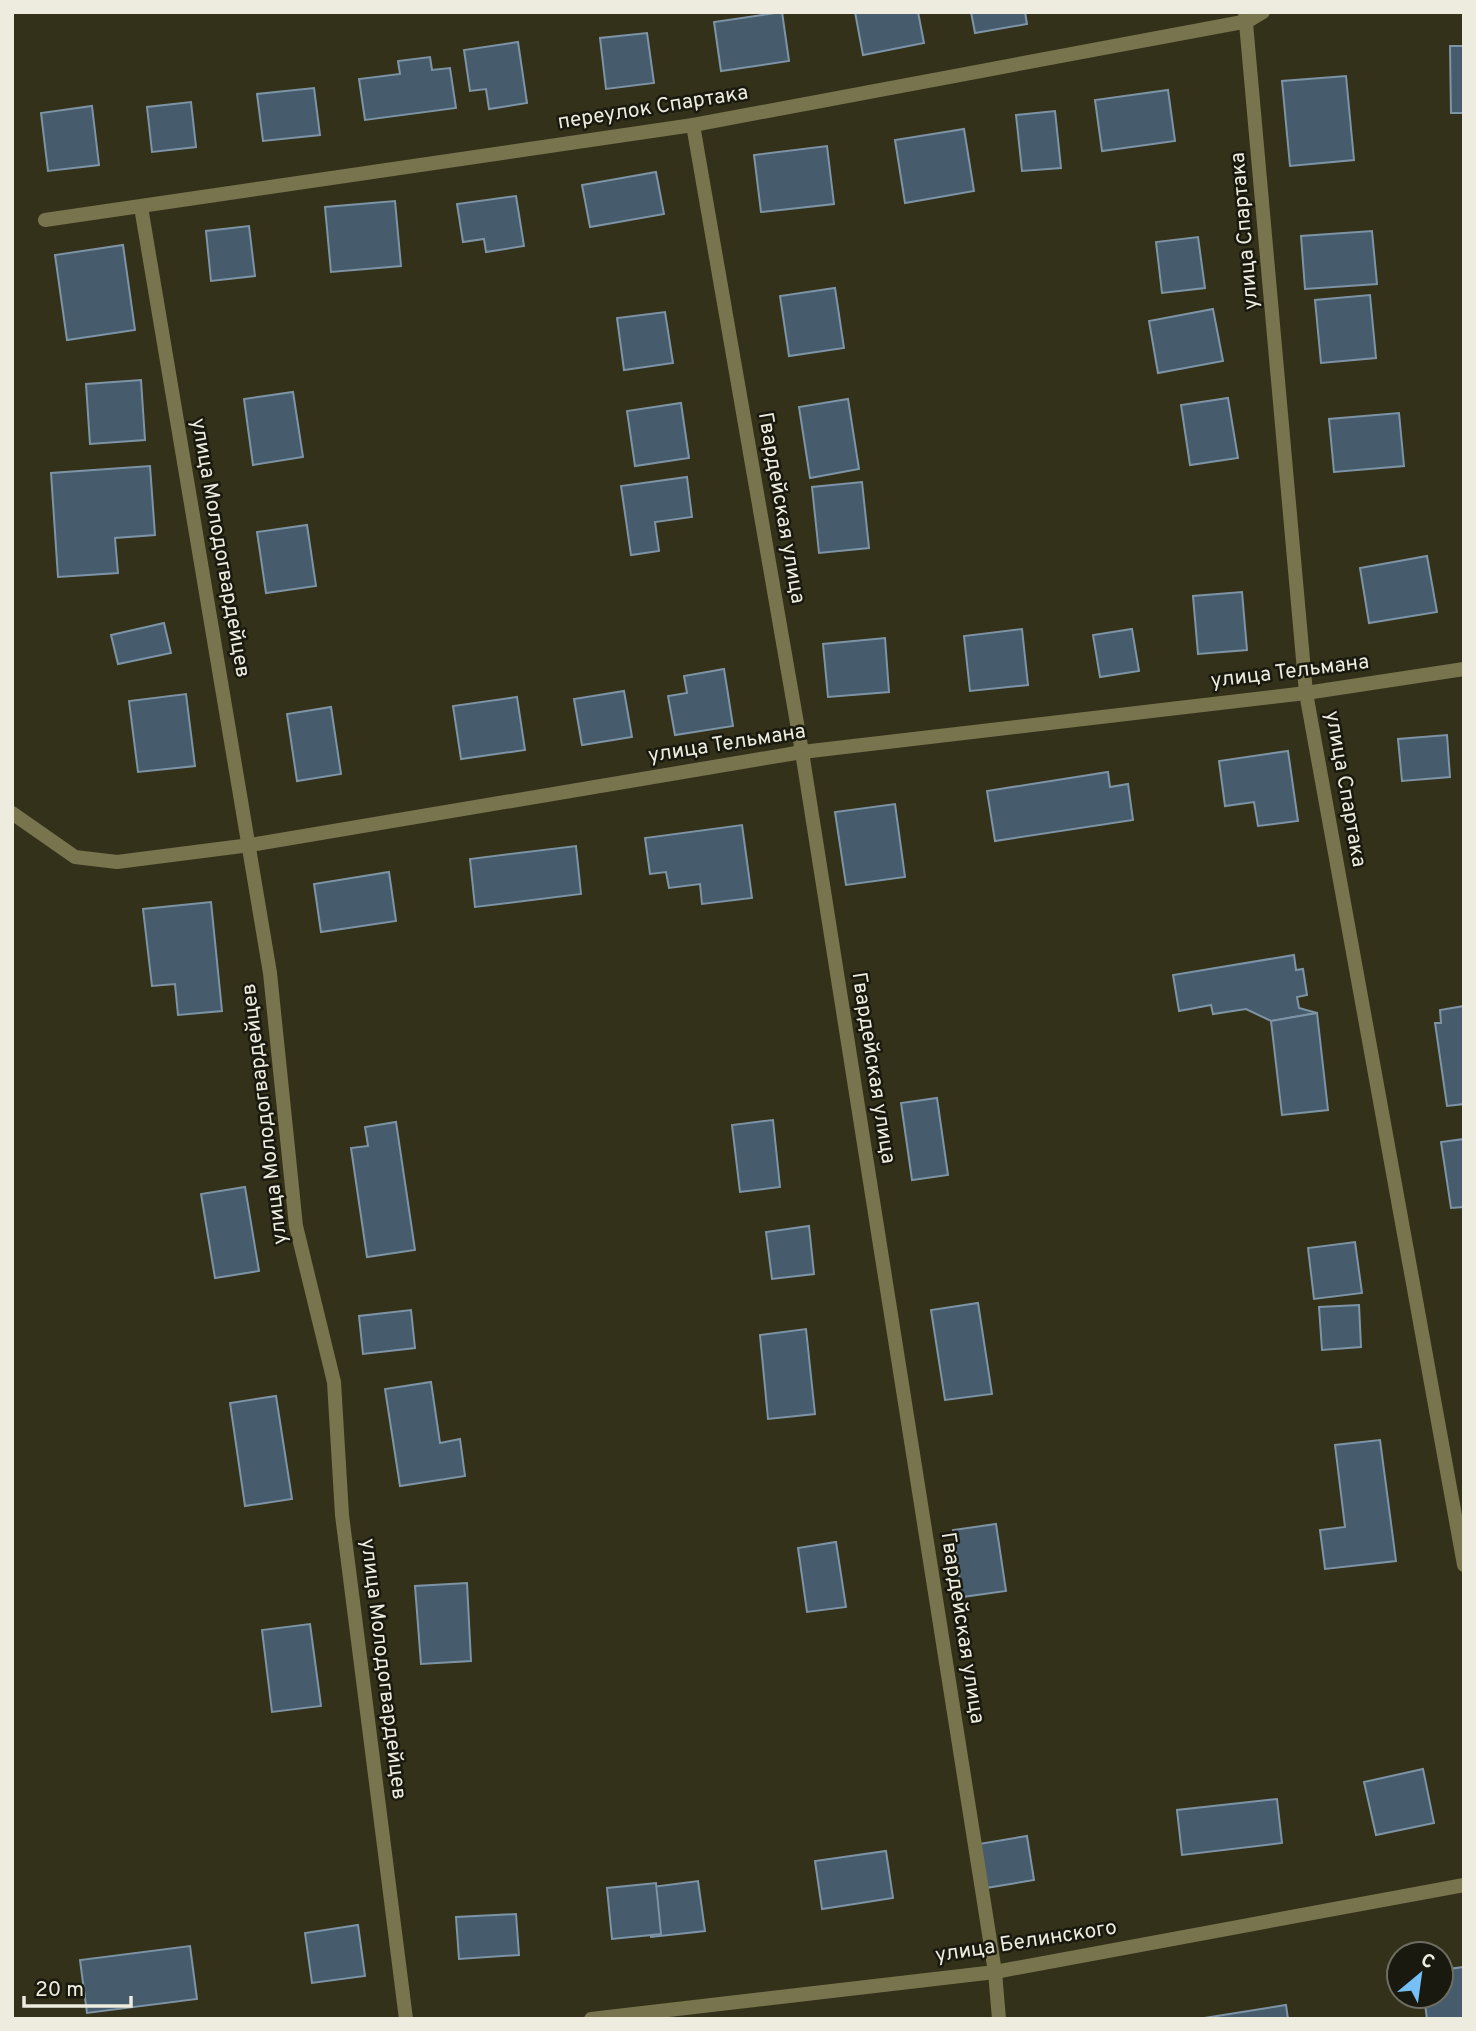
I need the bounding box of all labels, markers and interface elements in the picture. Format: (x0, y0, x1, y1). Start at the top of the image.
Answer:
street label: переулок Спартака (556, 80, 750, 136)
street label: улица Спартака (1225, 151, 1265, 311)
street label: Гвардейская улица (751, 410, 811, 606)
street label: улица Молодогвардейцев (184, 416, 256, 680)
street label: улица Тельмана (1209, 649, 1371, 695)
street label: улица Спартака (1318, 709, 1372, 869)
street label: улица Тельмана (646, 718, 808, 770)
street label: Гвардейская улица (845, 970, 901, 1166)
street label: улица Молодогвардейцев (236, 982, 294, 1246)
street label: Гвардейская улица (934, 1530, 990, 1726)
street label: улица Молодогвардейцев (354, 1537, 412, 1801)
street label: улица Белинского (933, 1914, 1119, 1970)
north arrow (1385, 1940, 1455, 2010)
text: С (1416, 1948, 1438, 1975)
scale bar (24, 1965, 131, 2009)
text: 20 m (35, 1977, 84, 2004)

